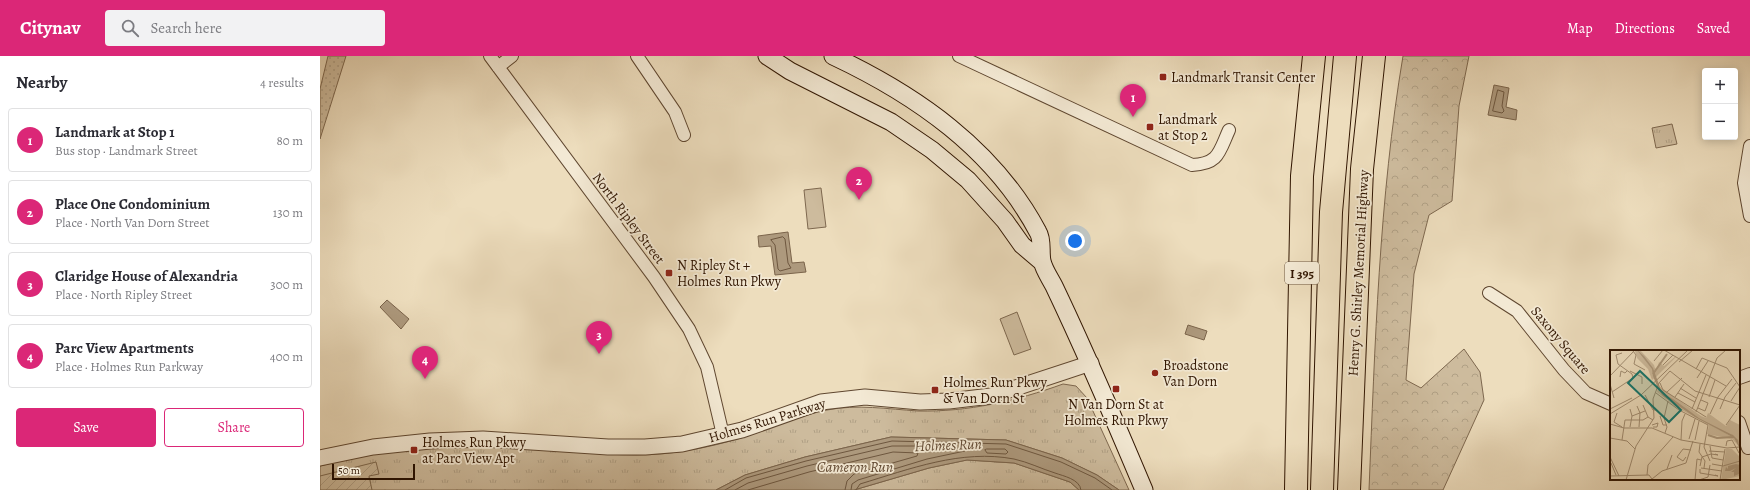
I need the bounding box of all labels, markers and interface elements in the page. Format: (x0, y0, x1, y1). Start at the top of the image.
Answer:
search box (105, 10, 385, 46)
text: Citynav (20, 15, 81, 41)
icon: search (119, 17, 141, 39)
text: Search here (151, 18, 222, 38)
text: Map (1567, 19, 1593, 38)
text: Directions (1615, 19, 1675, 38)
text: Saved (1697, 19, 1730, 38)
place label: Landmark Transit Center (1171, 68, 1316, 87)
map controls (1702, 68, 1738, 140)
button: + (1702, 68, 1738, 104)
text: Nearby (16, 71, 67, 94)
marker: Landmark Transit Center (1158, 72, 1168, 82)
text: 4 results (260, 74, 304, 91)
pin: 1 (1120, 84, 1146, 117)
button: − (1702, 104, 1738, 140)
place label: Landmark at Stop 2 (1158, 110, 1217, 145)
text: Landmark at Stop 1 (55, 122, 175, 142)
marker: Landmark at Stop 2 (1145, 122, 1155, 132)
text: 1 (28, 132, 32, 149)
text: 80 m (276, 132, 303, 149)
text: Bus stop · Landmark Street (55, 142, 198, 159)
pin: 2 (846, 167, 872, 200)
street label: Henry G. Shirley Memorial Highway (1344, 168, 1373, 377)
street label: North Ripley Street (588, 169, 669, 268)
text: Place One Condominium (55, 194, 210, 214)
text: 2 (27, 204, 33, 221)
text: 130 m (273, 204, 303, 221)
text: Place · North Van Dorn Street (55, 214, 210, 231)
your location (1065, 231, 1085, 251)
place label: N Ripley St + Holmes Run Pkwy (677, 256, 782, 291)
road number: I 395 (1285, 262, 1319, 284)
text: Claridge House of Alexandria (55, 266, 238, 286)
marker: N Ripley St + Holmes Run Pkwy (664, 268, 674, 278)
text: 3 (27, 276, 33, 293)
text: 300 m (270, 276, 303, 293)
text: Place · North Ripley Street (55, 286, 192, 303)
street label: Saxony Square (1527, 302, 1595, 378)
pin: 3 (586, 321, 612, 354)
text: Parc View Apartments (55, 338, 194, 358)
pin: 4 (412, 346, 438, 379)
text: 4 (27, 348, 33, 365)
text: 400 m (270, 348, 303, 365)
inset map (1610, 350, 1740, 480)
place label: Broadstone Van Dorn (1162, 356, 1229, 391)
text: Place · Holmes Run Parkway (55, 358, 203, 375)
marker: Broadstone Van Dorn (1150, 368, 1160, 378)
place label: Holmes Run Pkwy & Van Dorn St (943, 373, 1048, 408)
marker: N Van Dorn St at Holmes Run Pkwy (1111, 384, 1121, 394)
marker: Holmes Run Pkwy & Van Dorn St (930, 385, 940, 395)
street label: Holmes Run Parkway (706, 393, 829, 447)
place label: N Van Dorn St at Holmes Run Pkwy (1064, 395, 1169, 430)
button: Save (16, 408, 156, 447)
button: Share (164, 408, 304, 447)
place label: Holmes Run Pkwy at Parc View Apt (422, 433, 527, 468)
water label: Holmes Run (914, 434, 982, 456)
marker: Holmes Run Pkwy at Parc View Apt (409, 445, 419, 455)
water label: Cameron Run (817, 457, 893, 477)
scale bar (332, 462, 415, 481)
text: 50 m (338, 463, 360, 478)

